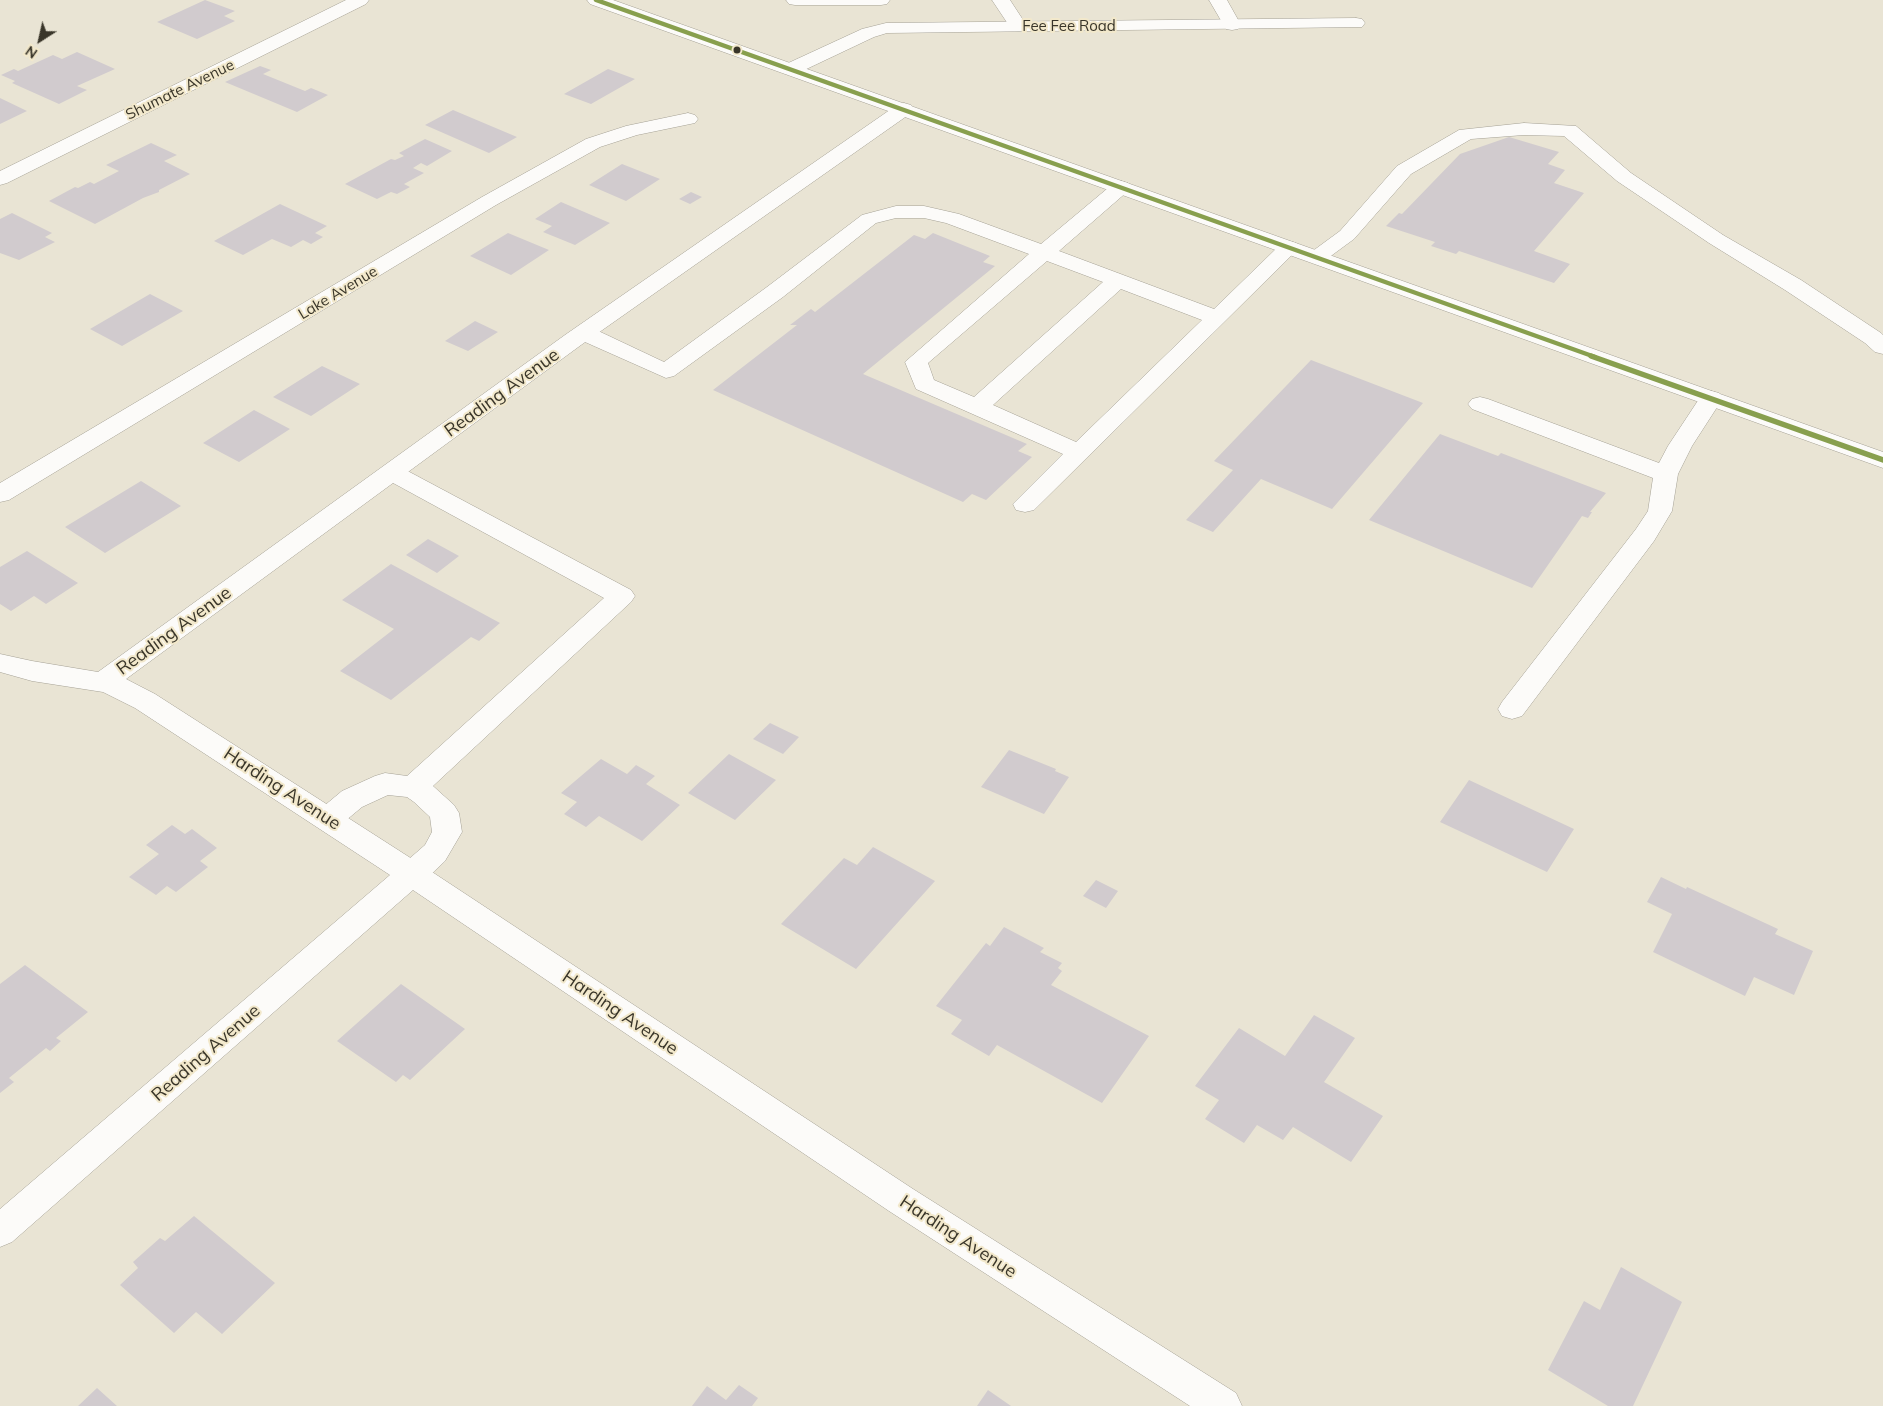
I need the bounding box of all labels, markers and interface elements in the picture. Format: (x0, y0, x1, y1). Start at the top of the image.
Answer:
north arrow (15, 15, 65, 65)
street label: Fee Fee Road (1022, 17, 1116, 35)
text: N (22, 42, 41, 63)
unlabelled marker (732, 45, 742, 55)
street label: Shumate Avenue (123, 56, 237, 124)
street label: Lake Avenue (295, 262, 381, 324)
street label: Reading Avenue (440, 344, 564, 442)
street label: Reading Avenue (112, 582, 236, 680)
street label: Harding Avenue (220, 743, 344, 835)
street label: Harding Avenue (558, 966, 682, 1060)
street label: Reading Avenue (147, 1000, 265, 1106)
street label: Harding Avenue (896, 1191, 1020, 1283)

